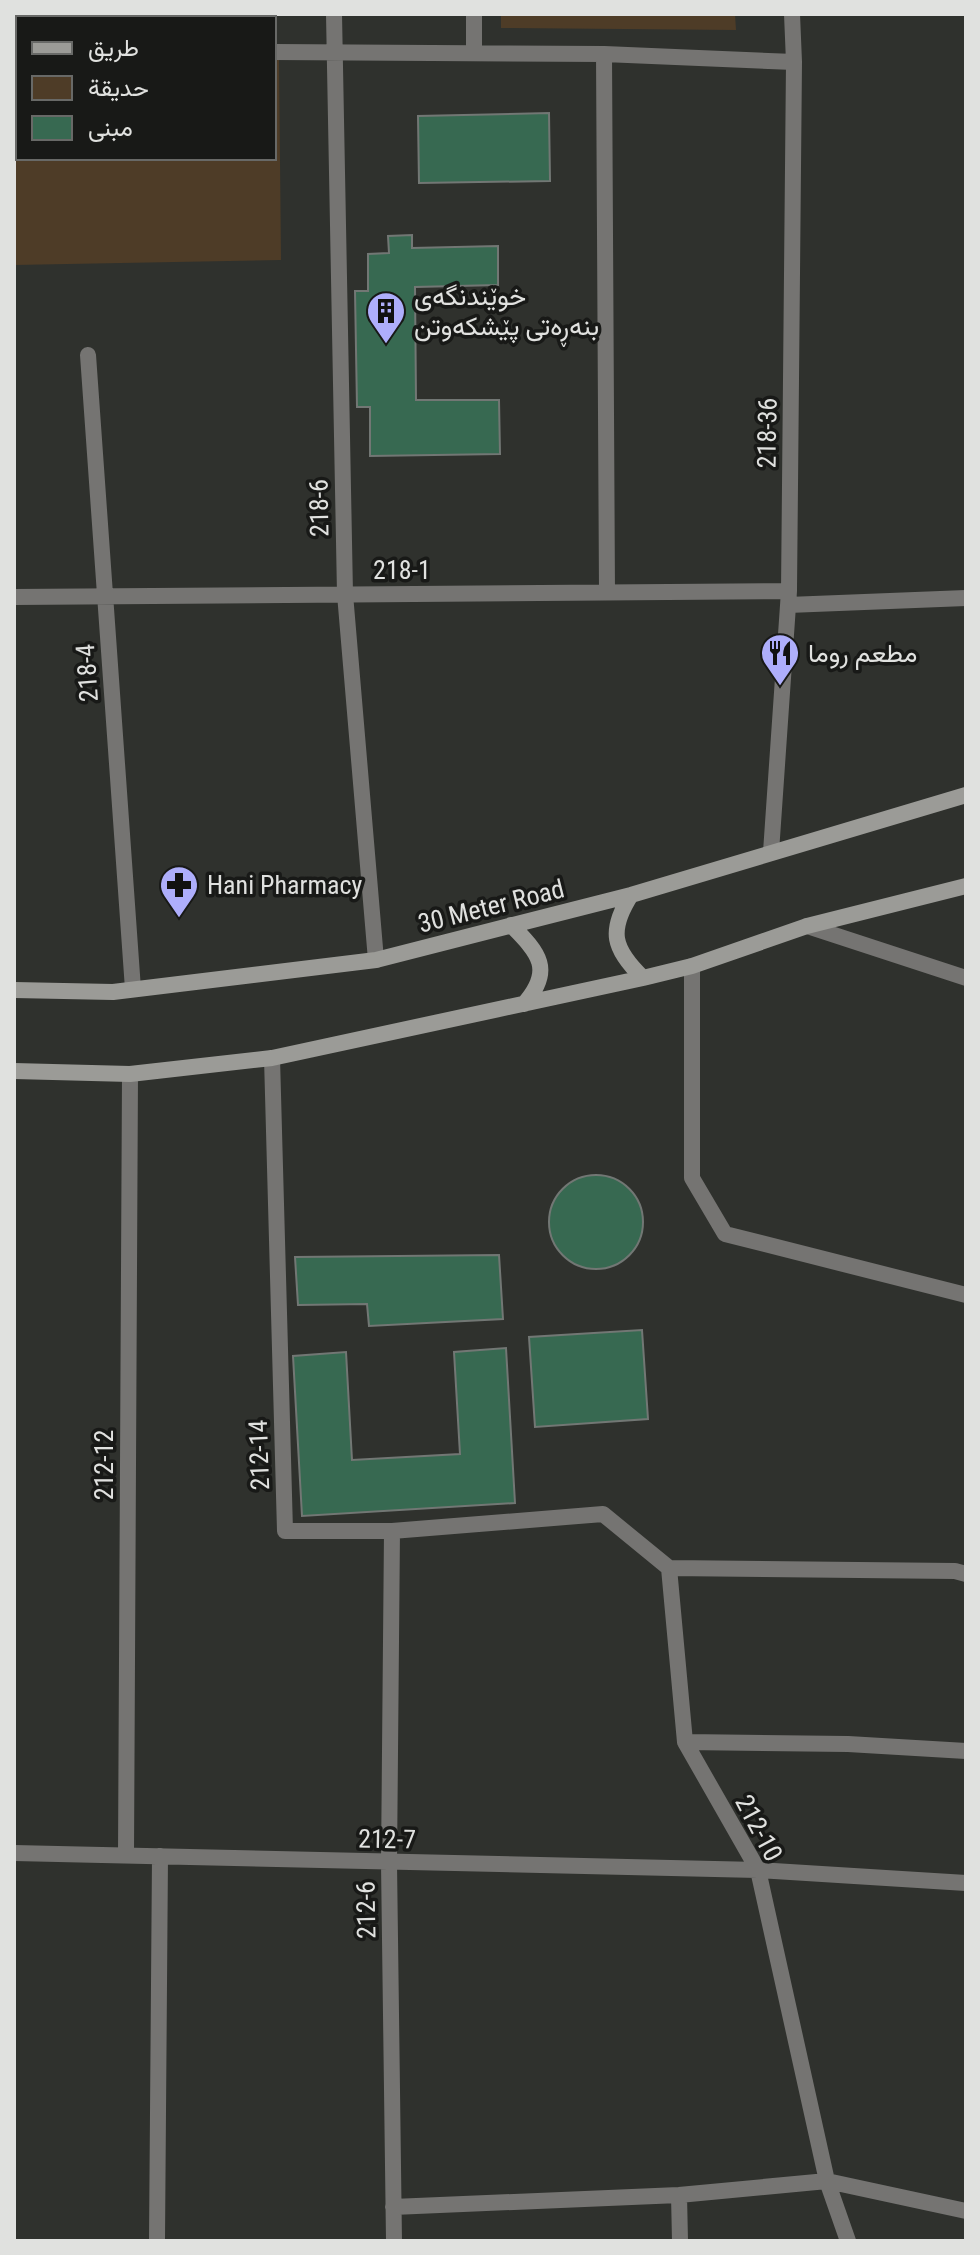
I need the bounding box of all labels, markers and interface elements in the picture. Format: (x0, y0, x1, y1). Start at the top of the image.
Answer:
legend (16, 16, 276, 160)
text: طريق (88, 34, 139, 63)
text: حديقة (88, 74, 149, 102)
text: مبنى (88, 114, 133, 142)
place label: خوێندنگەی بنەڕەتی پێشکەوتن (414, 281, 599, 347)
building icon: خوێندنگەی بنەڕەتی پێشکەوتن (365, 290, 407, 345)
street label: 218-36 (751, 397, 783, 469)
street label: 218-6 (303, 479, 335, 537)
street label: 218-1 (373, 555, 431, 585)
restaurant icon: مطعم روما (759, 632, 801, 687)
place label: مطعم روما (808, 638, 917, 670)
street label: 218-4 (70, 643, 104, 703)
pharmacy icon: Hani Pharmacy (158, 864, 200, 919)
place label: Hani Pharmacy (207, 870, 362, 900)
street label: 30 Meter Road (415, 873, 567, 939)
street label: 212-14 (243, 1419, 275, 1491)
street label: 212-12 (89, 1430, 119, 1500)
street label: 212-10 (729, 1790, 789, 1866)
street label: 212-7 (358, 1823, 416, 1855)
street label: 212-6 (350, 1881, 382, 1939)

